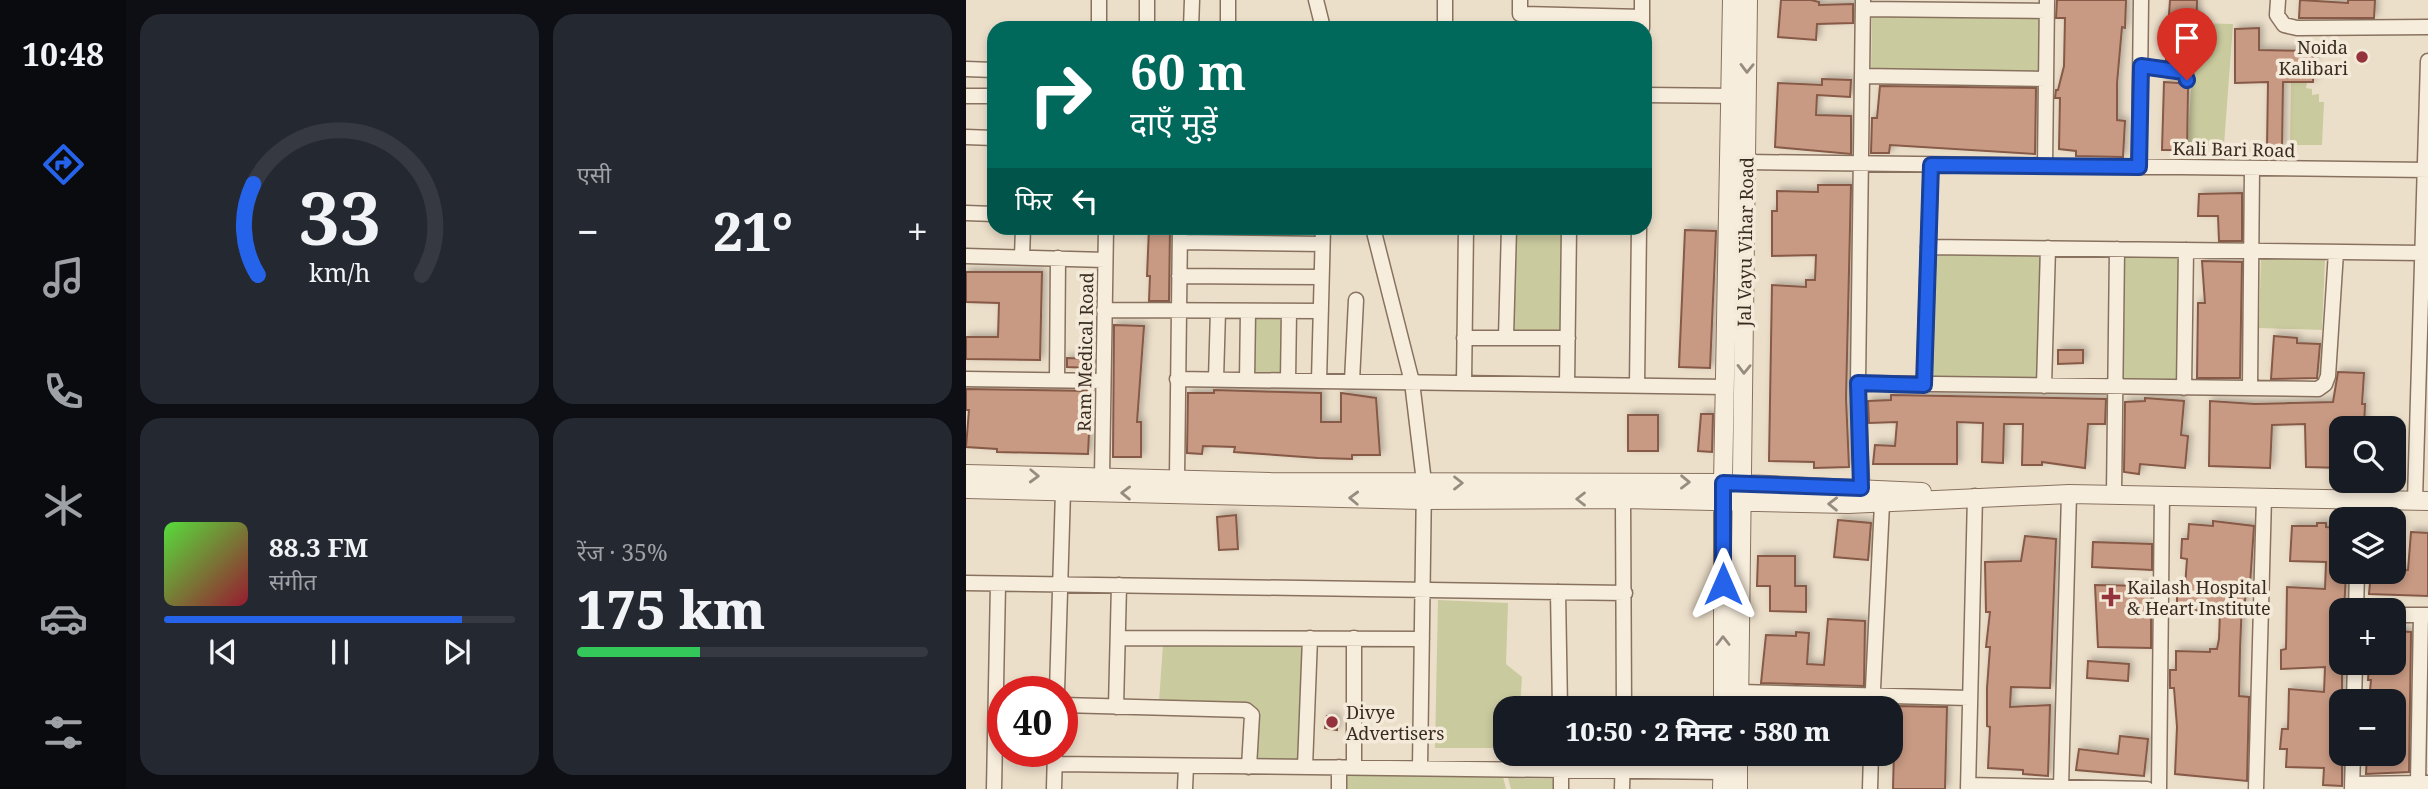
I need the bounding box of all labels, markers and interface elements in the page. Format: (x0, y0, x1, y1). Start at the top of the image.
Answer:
pin (2157, 8, 2217, 80)
icon: arrive (2168, 19, 2206, 57)
text: 10:48 (22, 32, 104, 75)
place label: Noida Kalibari (2279, 35, 2348, 80)
text: 60 m (1130, 38, 1246, 104)
icon: right (1015, 49, 1106, 140)
marker: Noida Kalibari (2354, 49, 2370, 65)
one-way arrow (1739, 63, 1755, 74)
text: दाएँ मुड़ें (1130, 101, 1218, 144)
street label: Kali Bari Road (2172, 136, 2296, 162)
icon: directions (39, 140, 88, 189)
street label: Jal Vayu Vihar Road (1732, 157, 1758, 328)
text: एसी (577, 158, 611, 190)
text: 33 (298, 167, 381, 266)
text: फिर (1015, 182, 1052, 218)
icon: left (1066, 182, 1104, 220)
text: 21° (713, 195, 793, 266)
text: − (577, 205, 599, 257)
text: + (907, 205, 928, 257)
icon: music (39, 253, 88, 302)
text: km/h (309, 255, 370, 289)
street label: Ram Medical Road (1072, 272, 1098, 432)
one-way arrow (1736, 364, 1751, 375)
icon: phone (39, 367, 88, 416)
map controls (2329, 416, 2406, 766)
button: search (2329, 416, 2406, 493)
one-way arrow (1029, 469, 1040, 484)
one-way arrow (1680, 474, 1691, 490)
one-way arrow (1453, 475, 1463, 491)
icon: climate (39, 481, 88, 530)
one-way arrow (1121, 485, 1131, 501)
one-way arrow (1348, 490, 1359, 506)
one-way arrow (1576, 491, 1586, 507)
one-way arrow (1828, 496, 1838, 512)
button: layers (2329, 507, 2406, 584)
text: 88.3 FM (269, 529, 368, 565)
text: रेंज · 35% (577, 536, 668, 568)
position arrow (1686, 547, 1760, 621)
text: संगीत (269, 565, 317, 597)
text: 175 km (577, 573, 765, 644)
place label: Kailash Hospital & Heart Institute (2127, 575, 2271, 620)
marker: Kailash Hospital & Heart Institute (2101, 587, 2121, 607)
icon: car (39, 594, 88, 643)
button: + (2329, 598, 2406, 675)
icon: previous (204, 633, 242, 671)
icon: pause (321, 633, 359, 671)
icon: next (438, 633, 476, 671)
one-way arrow (1715, 635, 1731, 645)
speed limit sign: 40 (987, 676, 1078, 767)
button: − (2329, 689, 2406, 766)
place label: Divye Advertisers (1346, 700, 1444, 745)
icon: filters (39, 708, 88, 757)
text: 10:50 · 2 मिनट · 580 m (1566, 713, 1830, 749)
marker: Divye Advertisers (1324, 714, 1340, 730)

